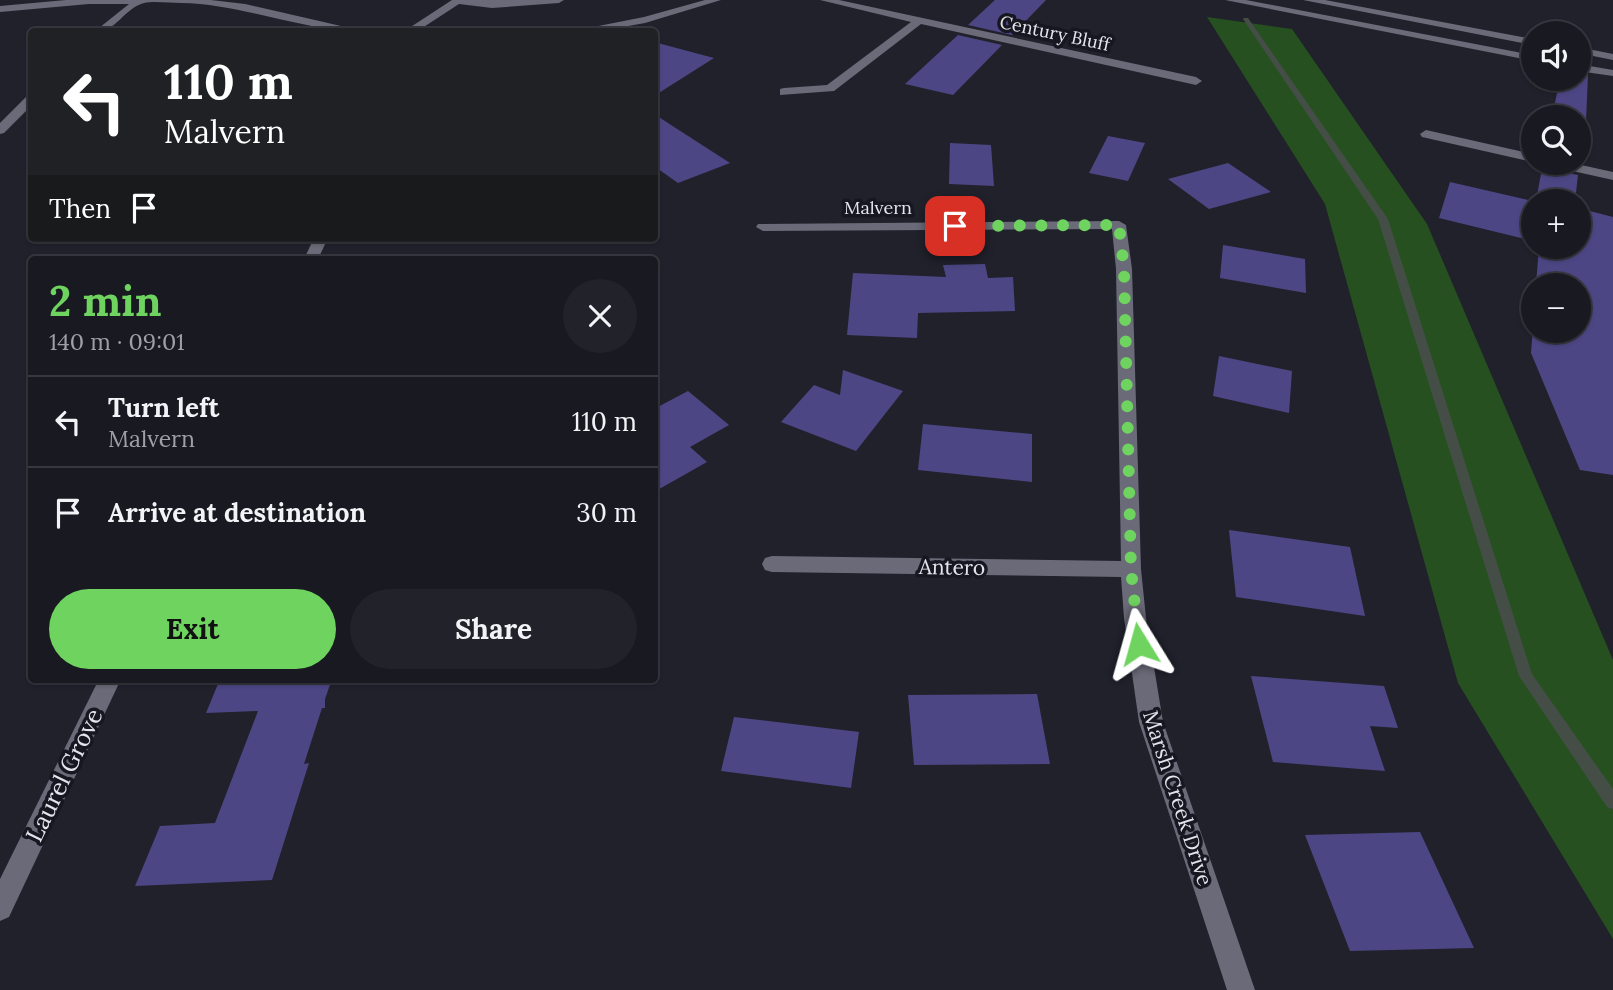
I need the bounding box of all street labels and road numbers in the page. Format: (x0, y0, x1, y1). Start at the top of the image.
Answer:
street label: Century Bluff (998, 10, 1114, 56)
street label: Malvern (844, 196, 912, 219)
street label: Antero (918, 553, 985, 581)
street label: Laurel Grove (18, 703, 110, 847)
street label: Marsh Creek Drive (1137, 707, 1219, 889)

